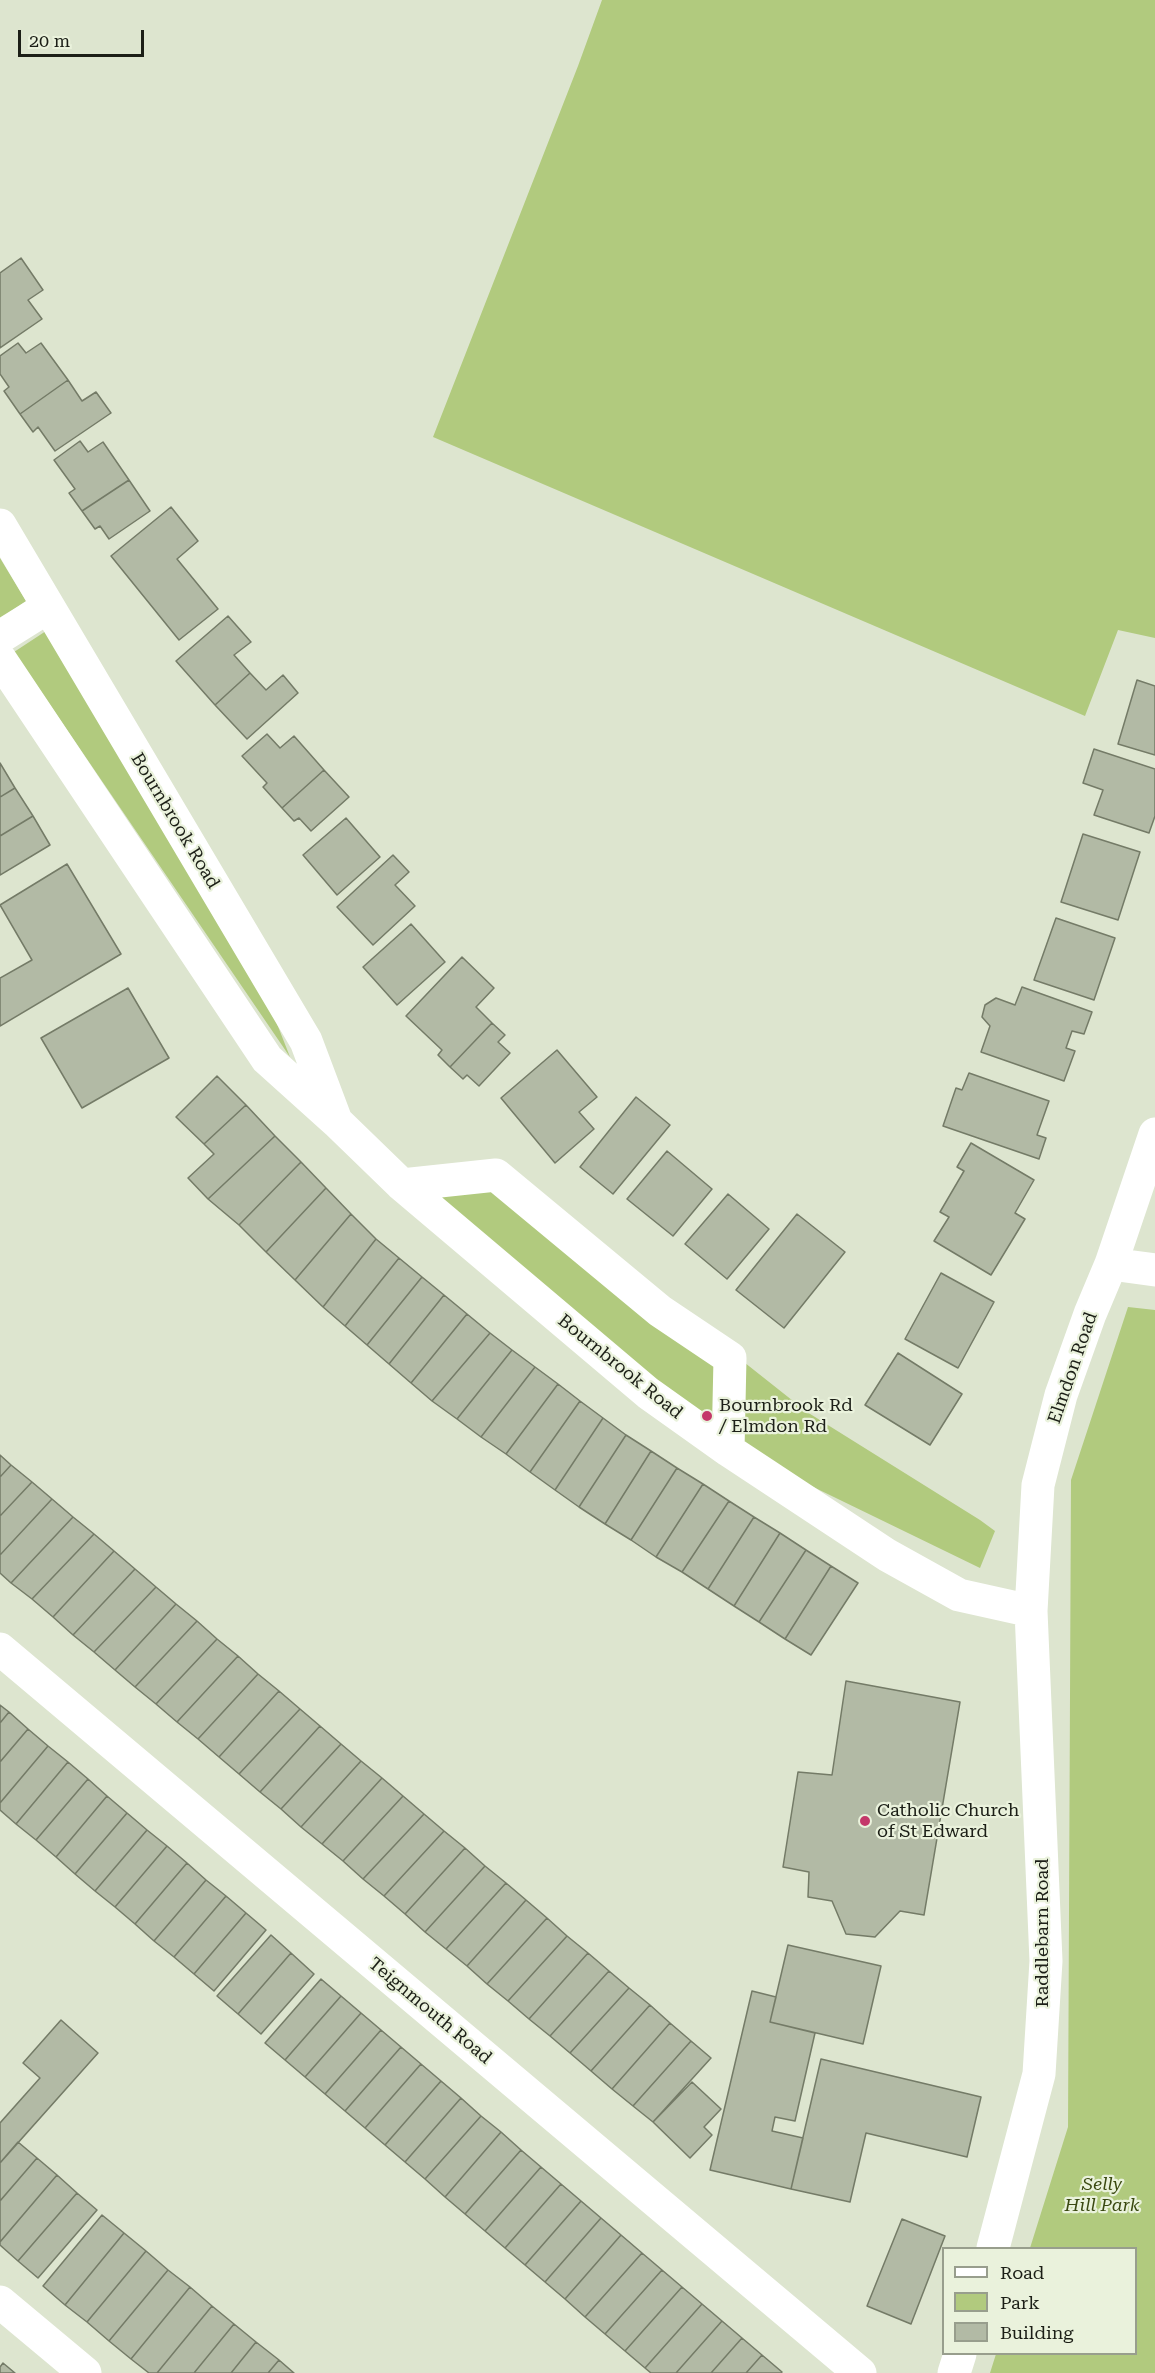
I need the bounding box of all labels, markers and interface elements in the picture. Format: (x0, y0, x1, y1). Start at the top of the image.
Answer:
scale bar (21, 18, 147, 56)
text: 20 m (29, 30, 70, 51)
street label: Bournbrook Road (126, 749, 224, 893)
street label: Elmdon Road (1044, 1309, 1102, 1427)
street label: Bournbrook Road (553, 1310, 687, 1424)
place label: Bournbrook Rd / Elmdon Rd (719, 1395, 853, 1438)
marker: Bournbrook Rd / Elmdon Rd (700, 1409, 714, 1423)
place label: Catholic Church of St Edward (877, 1800, 1019, 1842)
marker: Catholic Church of St Edward (858, 1814, 872, 1828)
street label: Raddlebarn Road (1032, 1858, 1054, 2008)
street label: Teignmouth Road (364, 1953, 496, 2069)
park label: Selly Hill Park (1065, 2174, 1139, 2216)
legend (942, 2247, 1137, 2355)
text: Road (1000, 2262, 1044, 2283)
text: Park (1000, 2292, 1040, 2313)
text: Building (1000, 2322, 1074, 2343)

